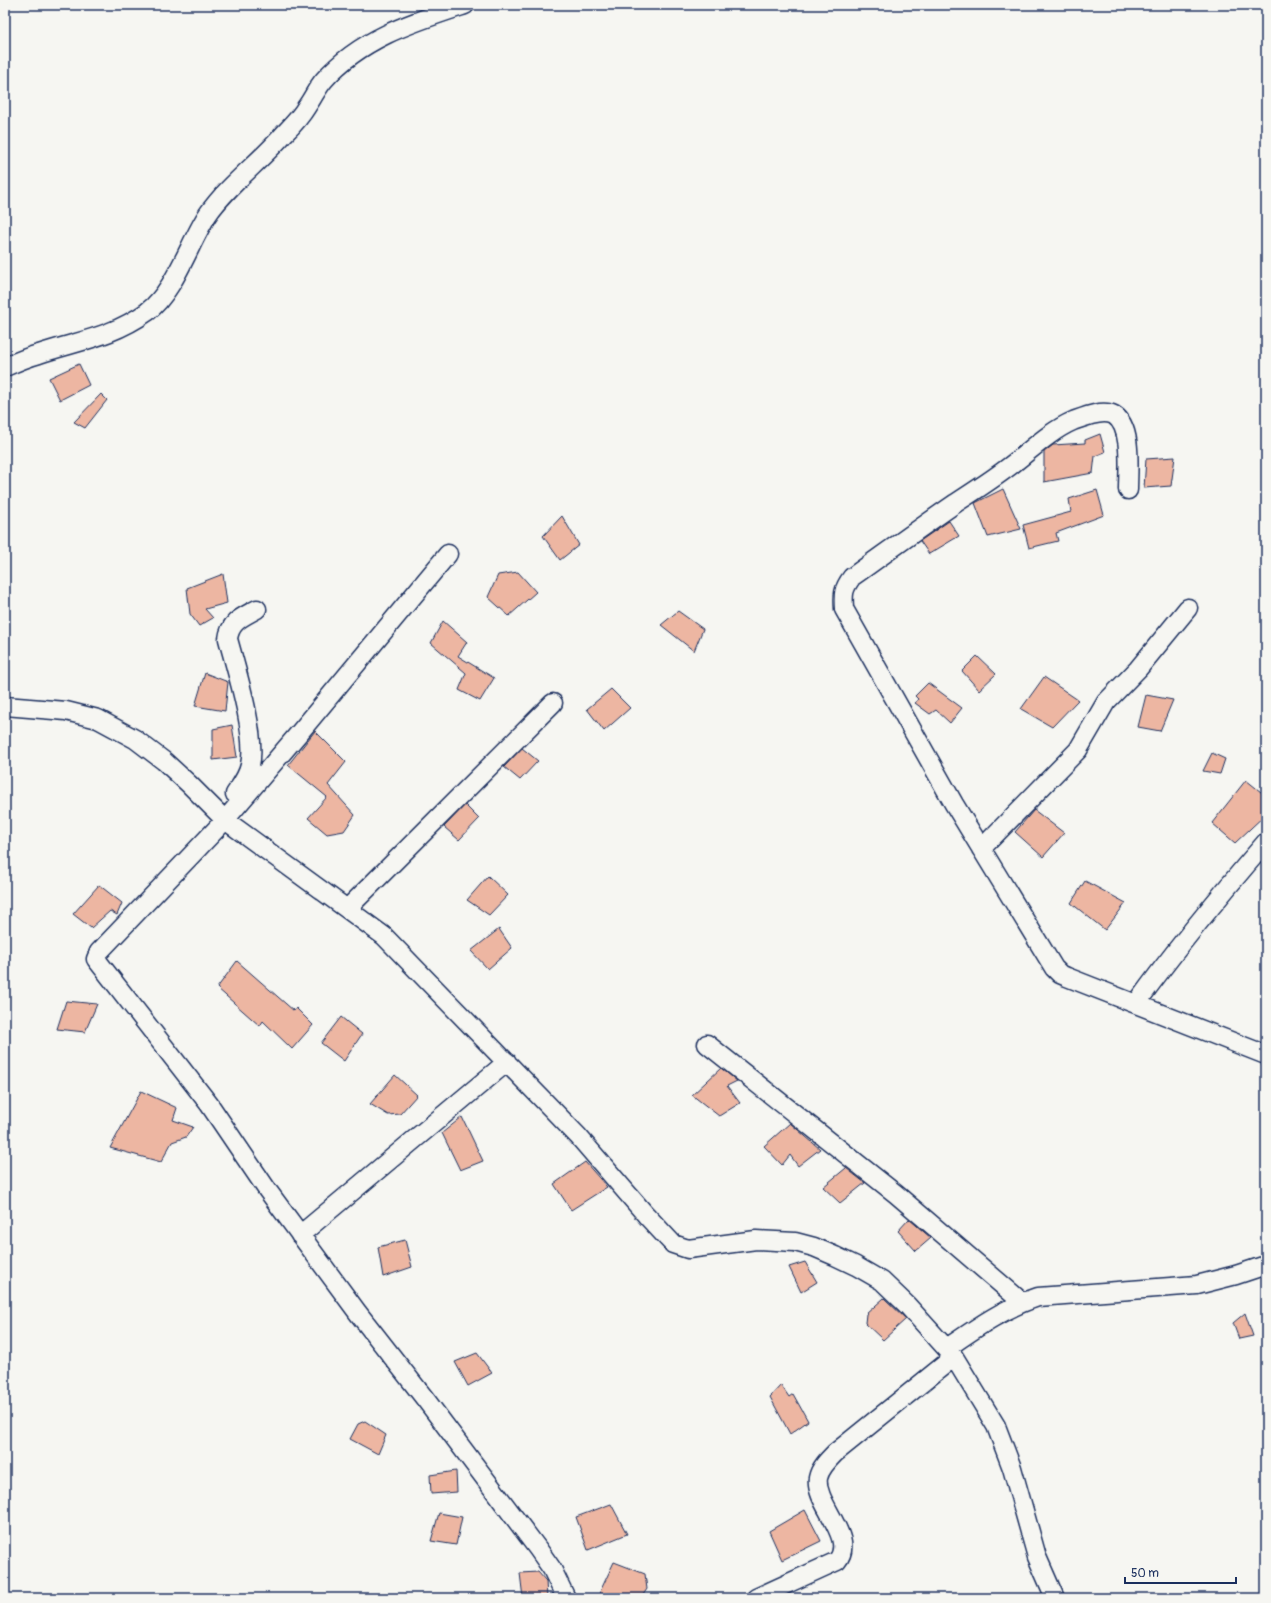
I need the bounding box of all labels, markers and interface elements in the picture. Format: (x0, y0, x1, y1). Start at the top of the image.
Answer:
scale bar (1125, 1559, 1236, 1585)
text: 50 m (1131, 1566, 1159, 1581)

